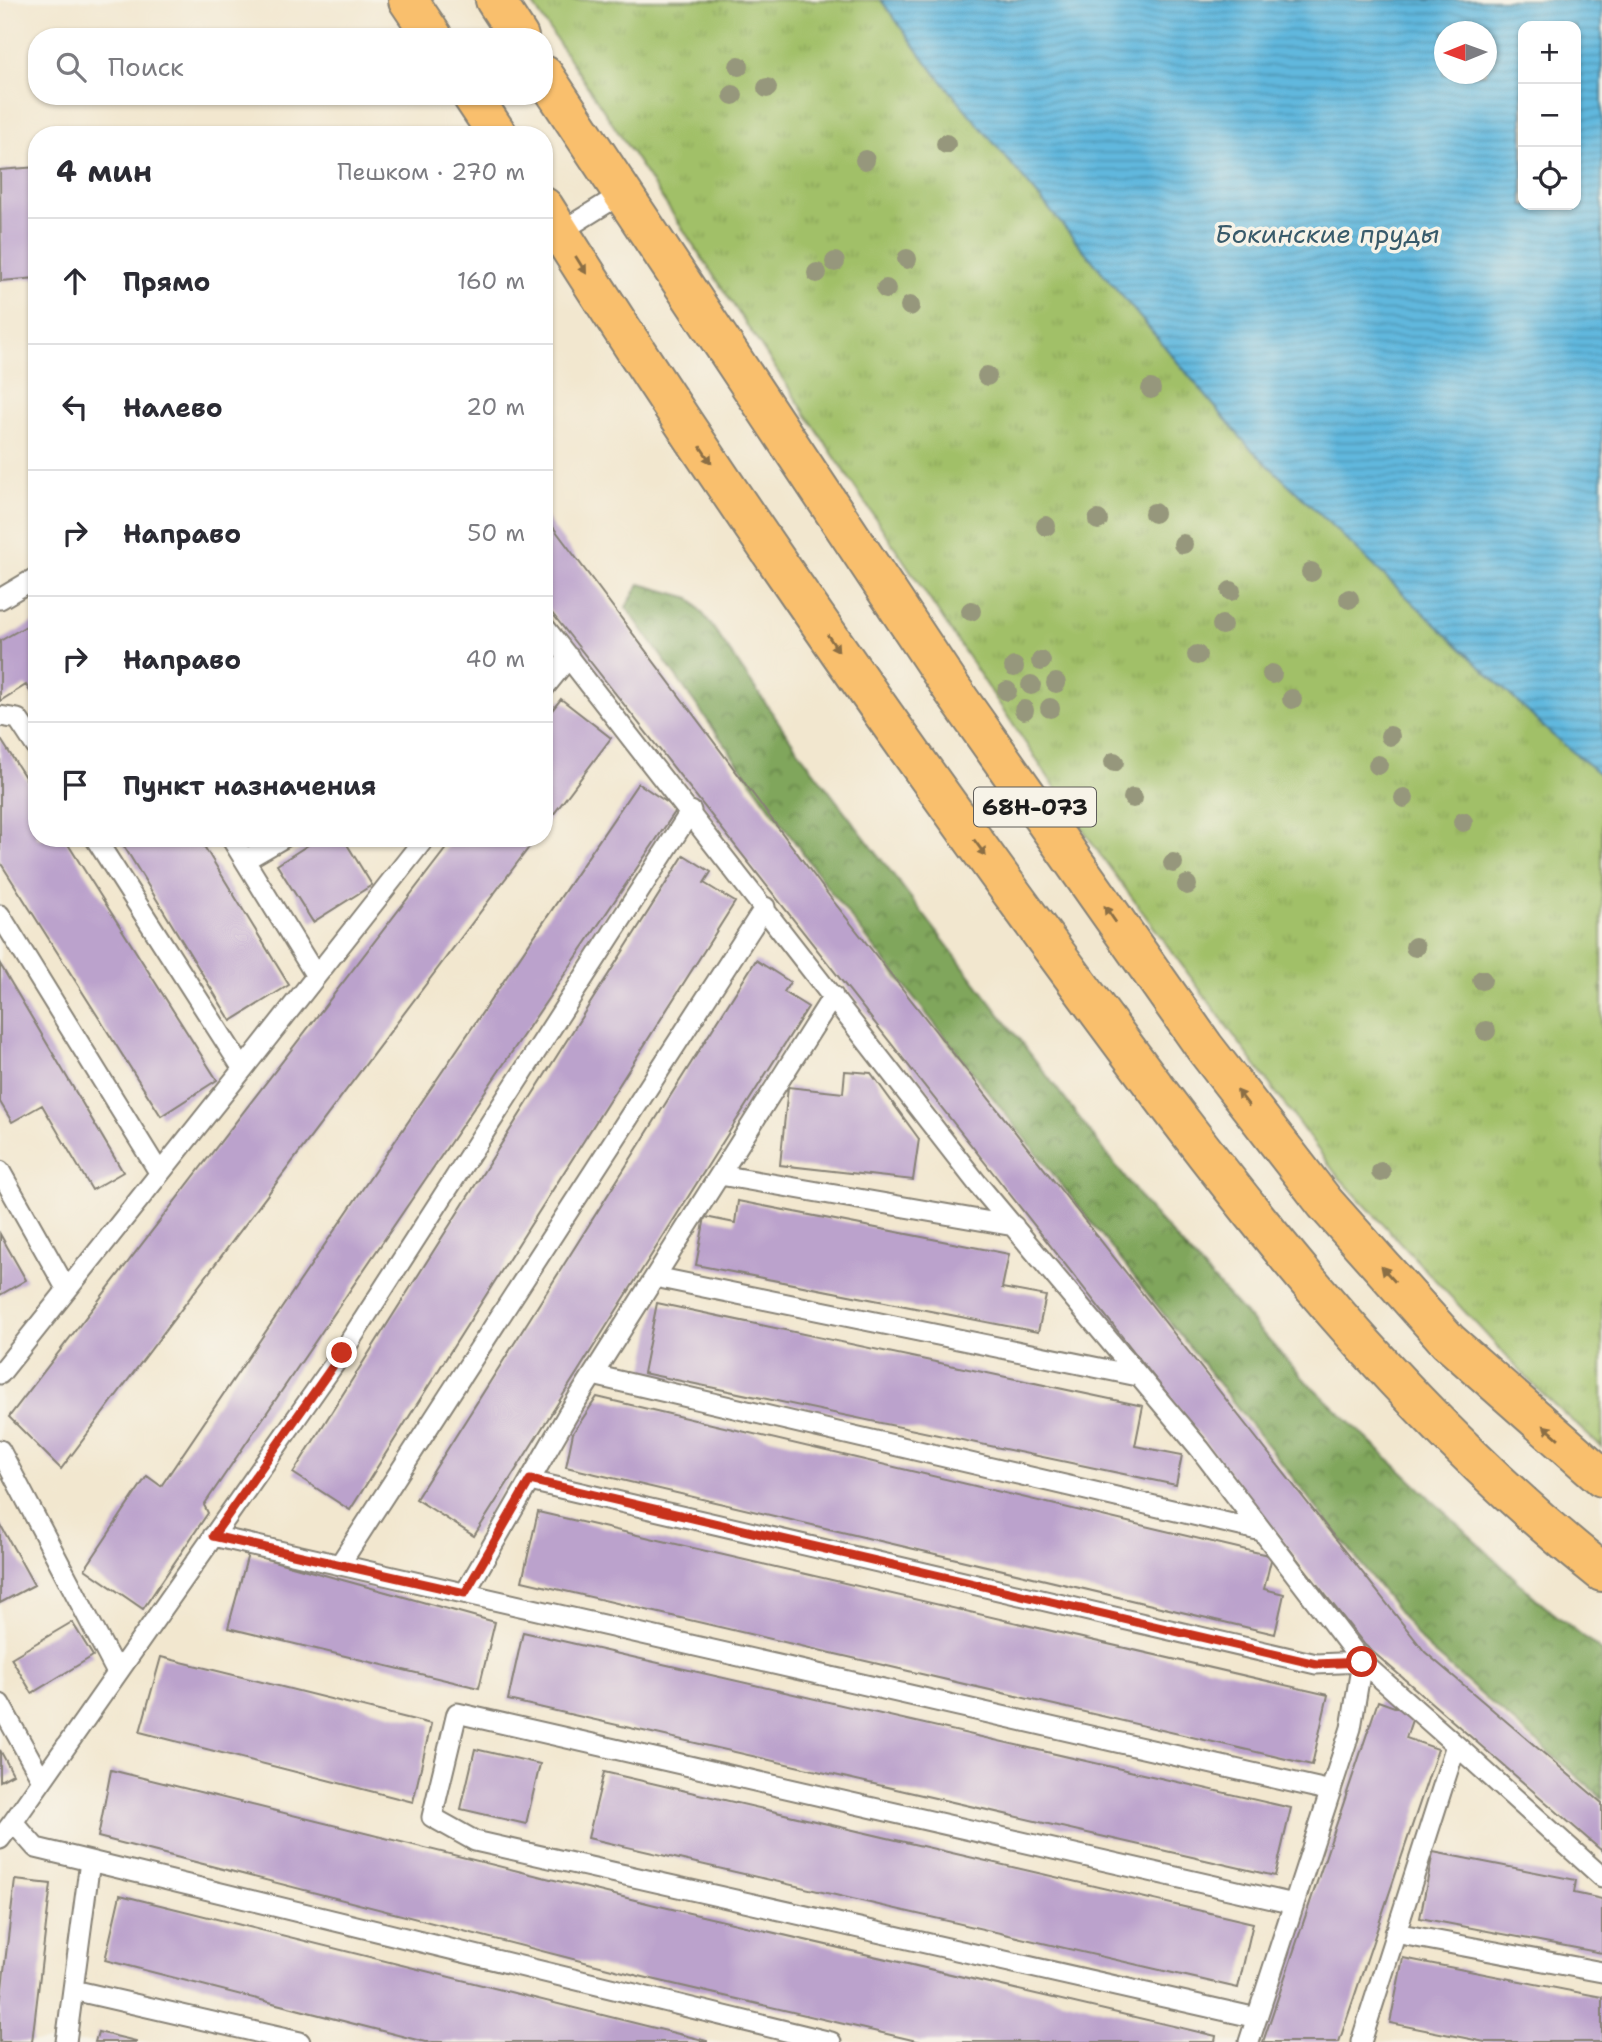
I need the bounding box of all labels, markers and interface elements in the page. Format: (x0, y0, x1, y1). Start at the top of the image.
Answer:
north arrow (1434, 21, 1497, 84)
map controls (1518, 21, 1581, 210)
button: + (1518, 21, 1581, 84)
search box (28, 28, 553, 105)
icon: search (52, 48, 90, 86)
text: Поиск (108, 49, 184, 84)
button: − (1518, 84, 1581, 147)
button: locate (1518, 147, 1581, 210)
text: 4 мин (56, 151, 152, 192)
text: Пешком · 270 m (337, 157, 525, 187)
water label: Бокинские пруды (1215, 216, 1439, 251)
one-way arrow (574, 255, 587, 275)
icon: ahead (56, 262, 94, 300)
text: Прямо (123, 264, 211, 299)
text: 160 m (457, 266, 525, 296)
icon: left (56, 388, 94, 426)
text: Налево (123, 390, 223, 425)
text: 20 m (466, 392, 525, 422)
one-way arrow (699, 445, 712, 464)
icon: right (56, 514, 94, 552)
text: Направо (123, 516, 241, 551)
text: 50 m (467, 518, 525, 548)
one-way arrow (826, 634, 839, 653)
icon: right (56, 640, 94, 678)
text: Направо (123, 642, 241, 677)
text: 40 m (465, 644, 525, 674)
icon: arrive (56, 766, 94, 804)
text: Пункт назначения (123, 768, 376, 803)
road number: 68Н-073 (974, 788, 1096, 827)
one-way arrow (972, 839, 986, 857)
one-way arrow (1103, 905, 1117, 923)
one-way arrow (1237, 1089, 1251, 1107)
one-way arrow (1381, 1265, 1396, 1282)
route end (326, 1337, 357, 1368)
one-way arrow (1543, 1424, 1560, 1440)
route start (1346, 1646, 1377, 1677)

